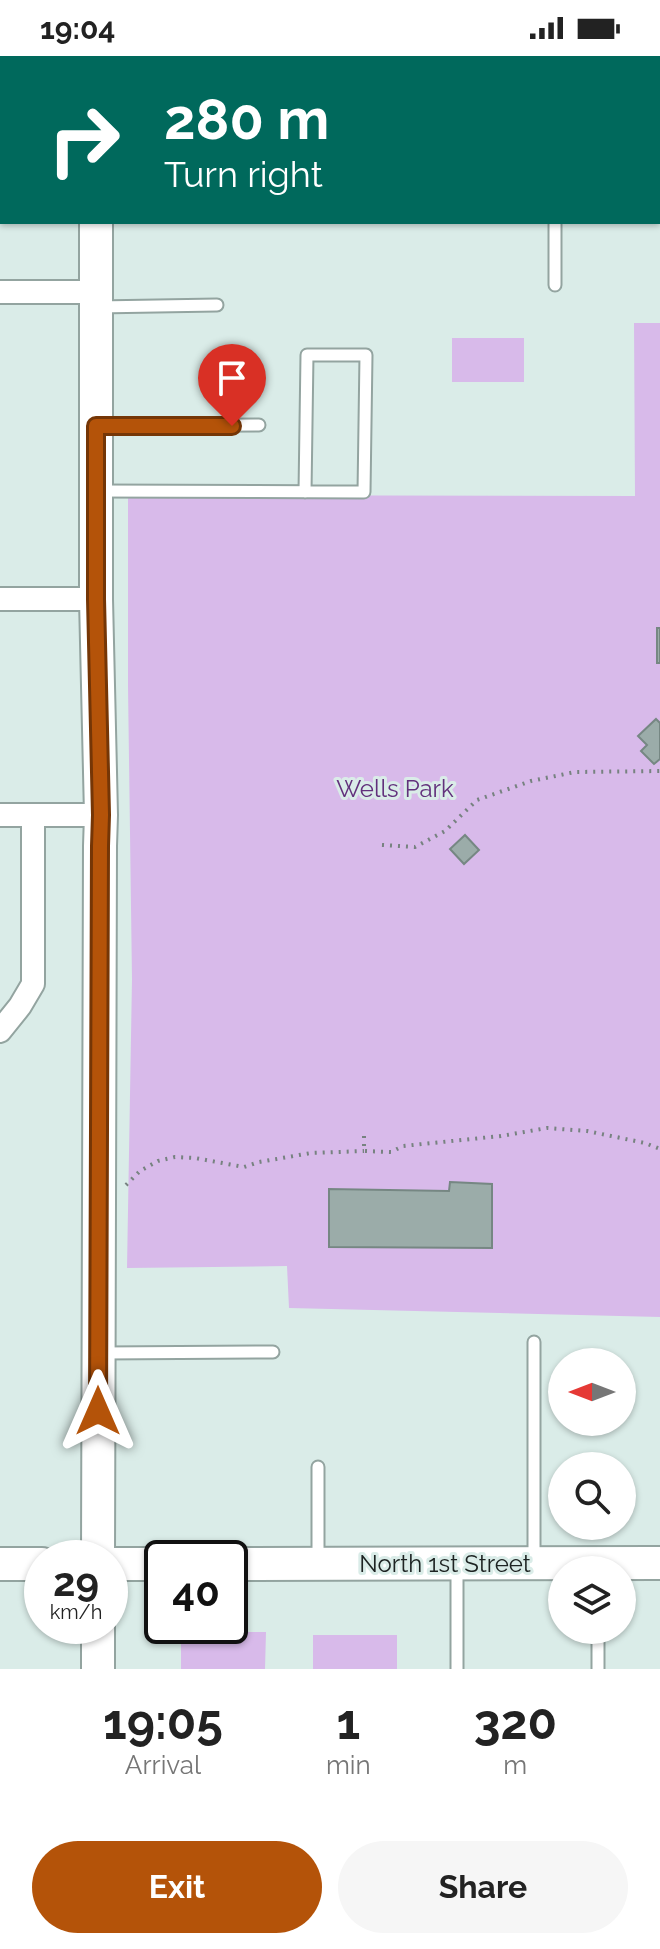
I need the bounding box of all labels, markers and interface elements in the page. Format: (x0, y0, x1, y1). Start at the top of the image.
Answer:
text: 19:04 (40, 11, 115, 46)
text: 280 m (164, 86, 329, 152)
icon: right (32, 88, 136, 192)
text: Turn right (164, 153, 323, 195)
pin (198, 344, 266, 426)
icon: arrive (210, 356, 254, 400)
park label: Wells Park (336, 774, 454, 803)
north arrow (548, 1348, 636, 1436)
map controls (548, 1348, 636, 1644)
position arrow (56, 1369, 140, 1453)
button: search (548, 1452, 636, 1540)
speed limit sign: 40 (144, 1540, 248, 1644)
street label: North 1st Street (359, 1549, 531, 1578)
button: layers (548, 1556, 636, 1644)
text: 29 (53, 1558, 99, 1605)
text: km/h (50, 1600, 102, 1624)
text: 19:05 (103, 1694, 223, 1750)
text: 1 (336, 1694, 360, 1750)
text: 320 (474, 1694, 557, 1750)
text: Arrival (125, 1750, 201, 1780)
text: min (326, 1750, 371, 1780)
text: m (503, 1750, 527, 1780)
button: Exit (32, 1841, 322, 1933)
button: Share (338, 1841, 628, 1933)

